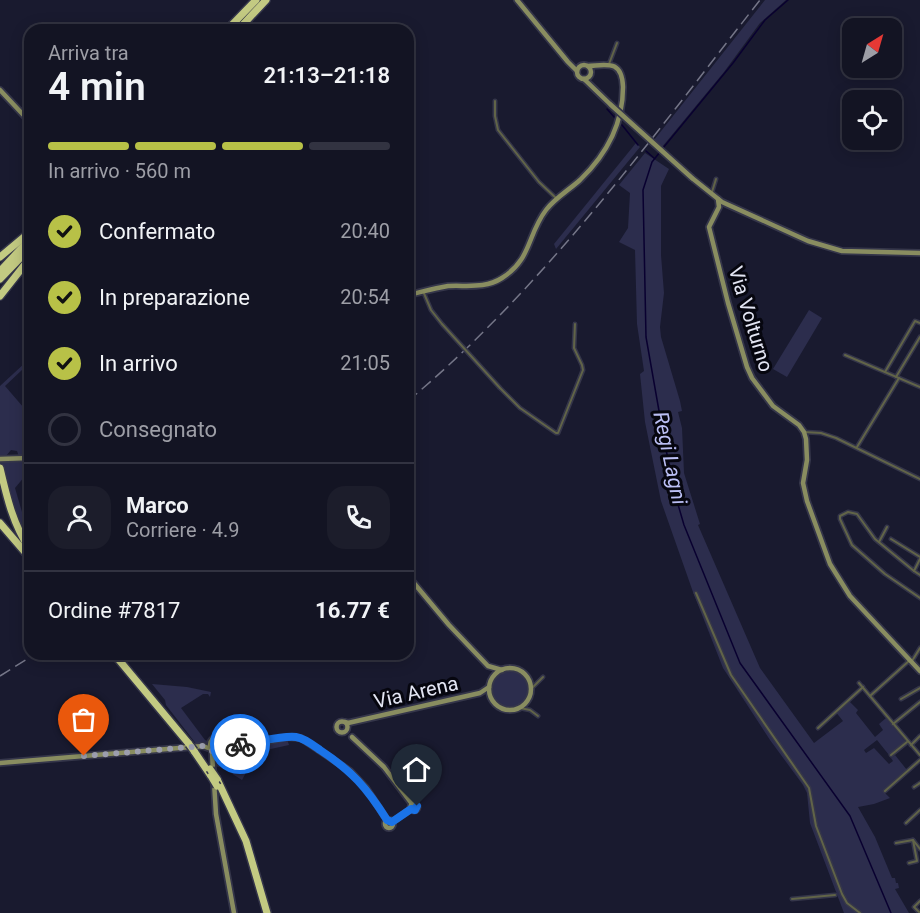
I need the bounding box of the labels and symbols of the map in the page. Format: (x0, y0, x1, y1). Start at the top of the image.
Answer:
north arrow (842, 18, 902, 78)
street label: Via Volturno (724, 263, 778, 375)
water label: Regi Lagni (648, 409, 692, 507)
street label: Via Arena (372, 671, 460, 713)
pin (58, 694, 109, 756)
courier (210, 714, 270, 774)
pin (391, 744, 442, 806)

